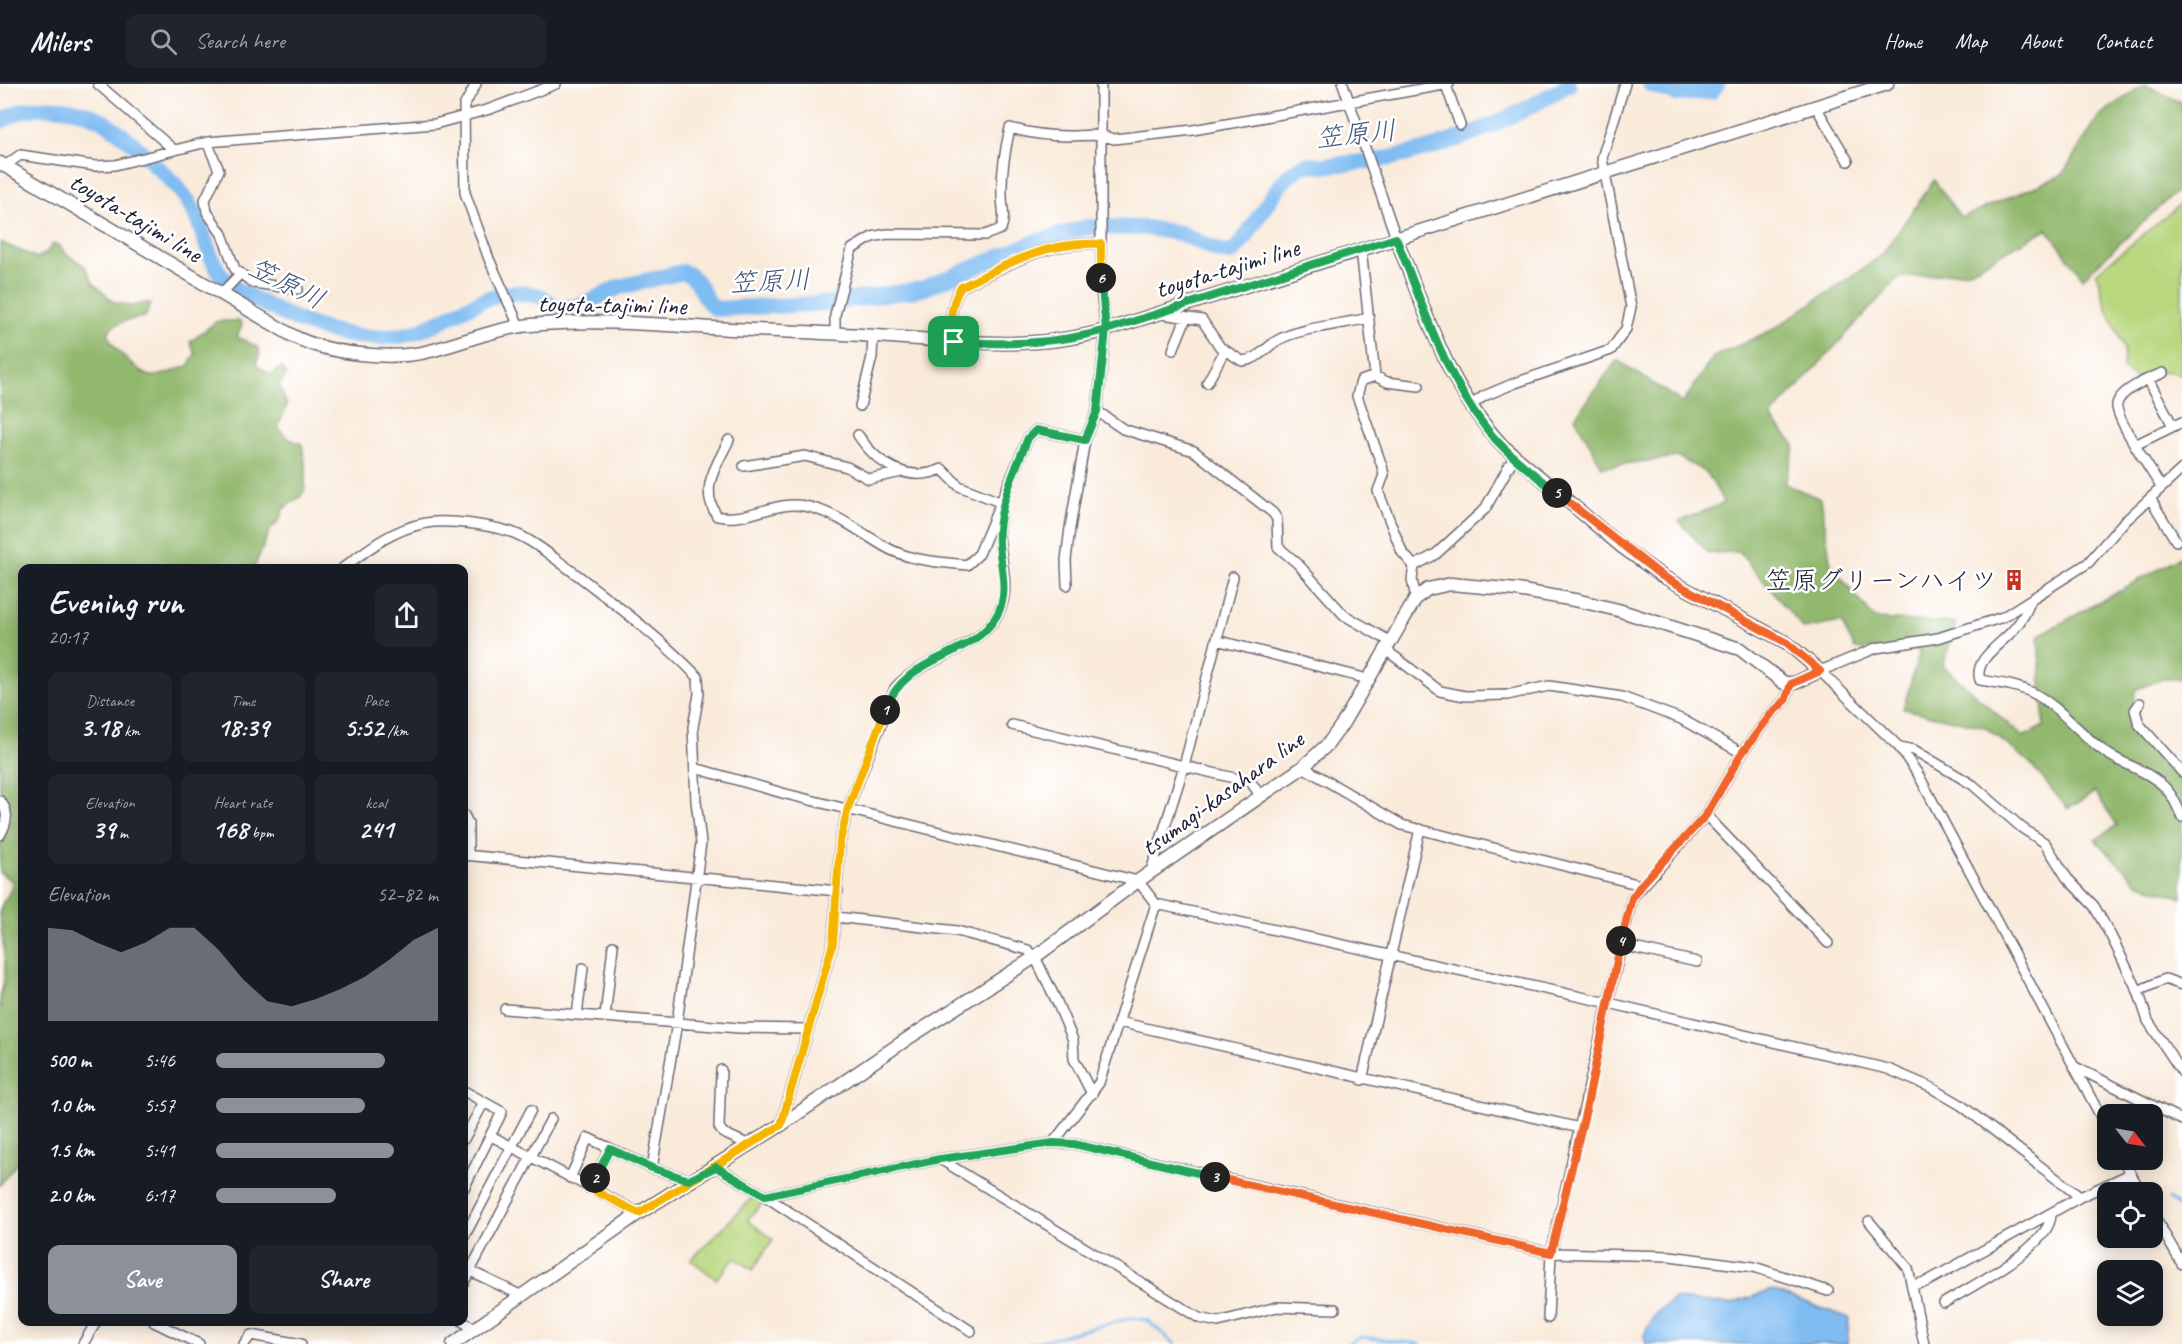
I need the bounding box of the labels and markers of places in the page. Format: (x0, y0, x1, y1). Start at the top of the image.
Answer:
pin: 6 (1086, 263, 1116, 293)
pin (928, 316, 979, 367)
pin: 5 (1542, 478, 1572, 508)
place label: 笠原グリーンハイツ (1766, 564, 1997, 597)
building icon: 笠原グリーンハイツ (2002, 568, 2026, 592)
pin: 1 (870, 695, 900, 725)
pin: 4 (1606, 926, 1636, 956)
pin: 3 (1200, 1162, 1230, 1192)
pin: 2 (580, 1163, 610, 1193)

